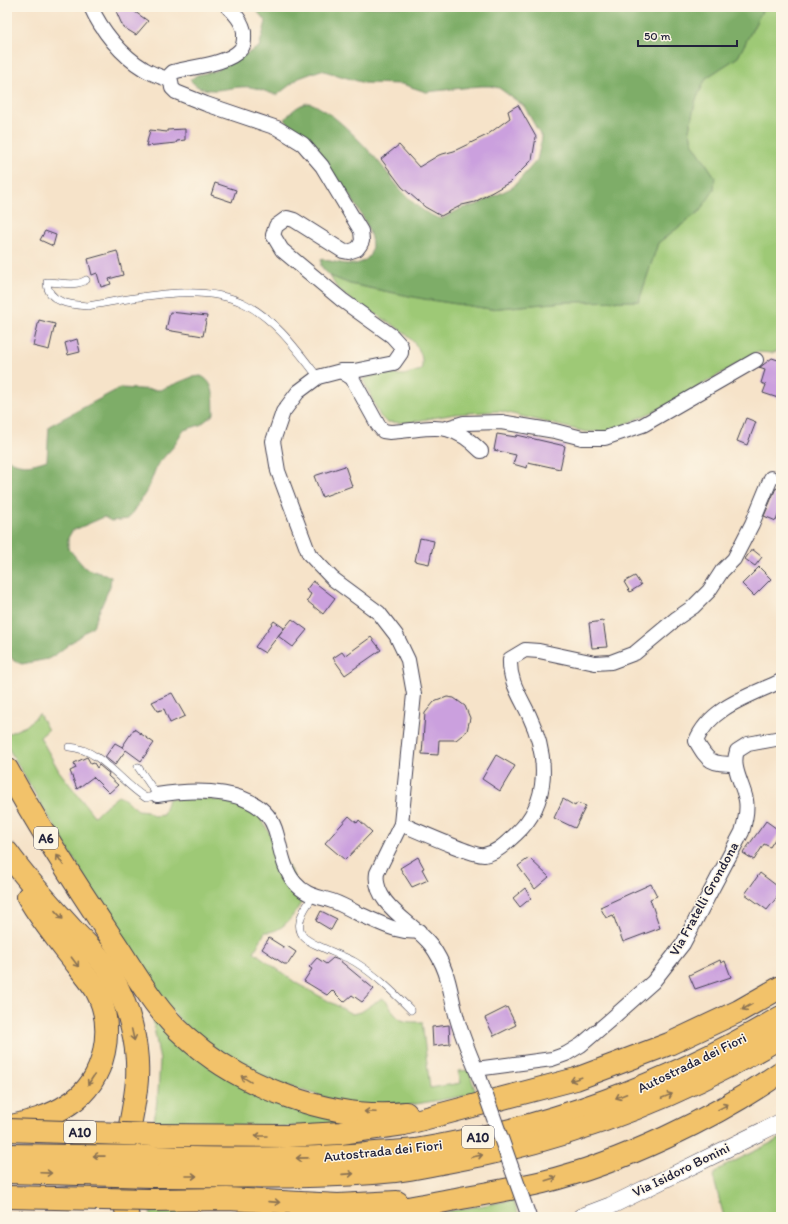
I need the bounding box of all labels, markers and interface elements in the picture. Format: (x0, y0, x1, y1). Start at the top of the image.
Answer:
scale bar (638, 22, 737, 48)
text: 50 m (644, 29, 670, 43)
road number: A6 (34, 827, 58, 849)
street label: Via Fratelli Grondona (666, 839, 742, 959)
one-way arrow (56, 854, 64, 865)
one-way arrow (54, 910, 64, 920)
one-way arrow (70, 956, 79, 967)
one-way arrow (741, 1003, 753, 1011)
one-way arrow (130, 1028, 138, 1041)
street label: Autostrada dei Fiori (635, 1029, 749, 1097)
one-way arrow (87, 1074, 95, 1086)
one-way arrow (240, 1074, 252, 1082)
one-way arrow (570, 1076, 583, 1083)
one-way arrow (615, 1092, 627, 1100)
one-way arrow (661, 1092, 673, 1099)
one-way arrow (717, 1102, 729, 1110)
one-way arrow (364, 1109, 377, 1116)
road number: A10 (64, 1121, 96, 1143)
road number: A10 (462, 1126, 494, 1148)
one-way arrow (255, 1132, 268, 1140)
street label: Autostrada dei Fiori (323, 1136, 443, 1166)
street label: Via Isidoro Bonini (630, 1139, 732, 1201)
one-way arrow (93, 1152, 106, 1160)
one-way arrow (470, 1152, 483, 1160)
one-way arrow (296, 1154, 309, 1162)
one-way arrow (39, 1170, 52, 1177)
one-way arrow (341, 1170, 354, 1177)
one-way arrow (184, 1172, 197, 1180)
one-way arrow (544, 1175, 557, 1182)
one-way arrow (267, 1198, 280, 1205)

